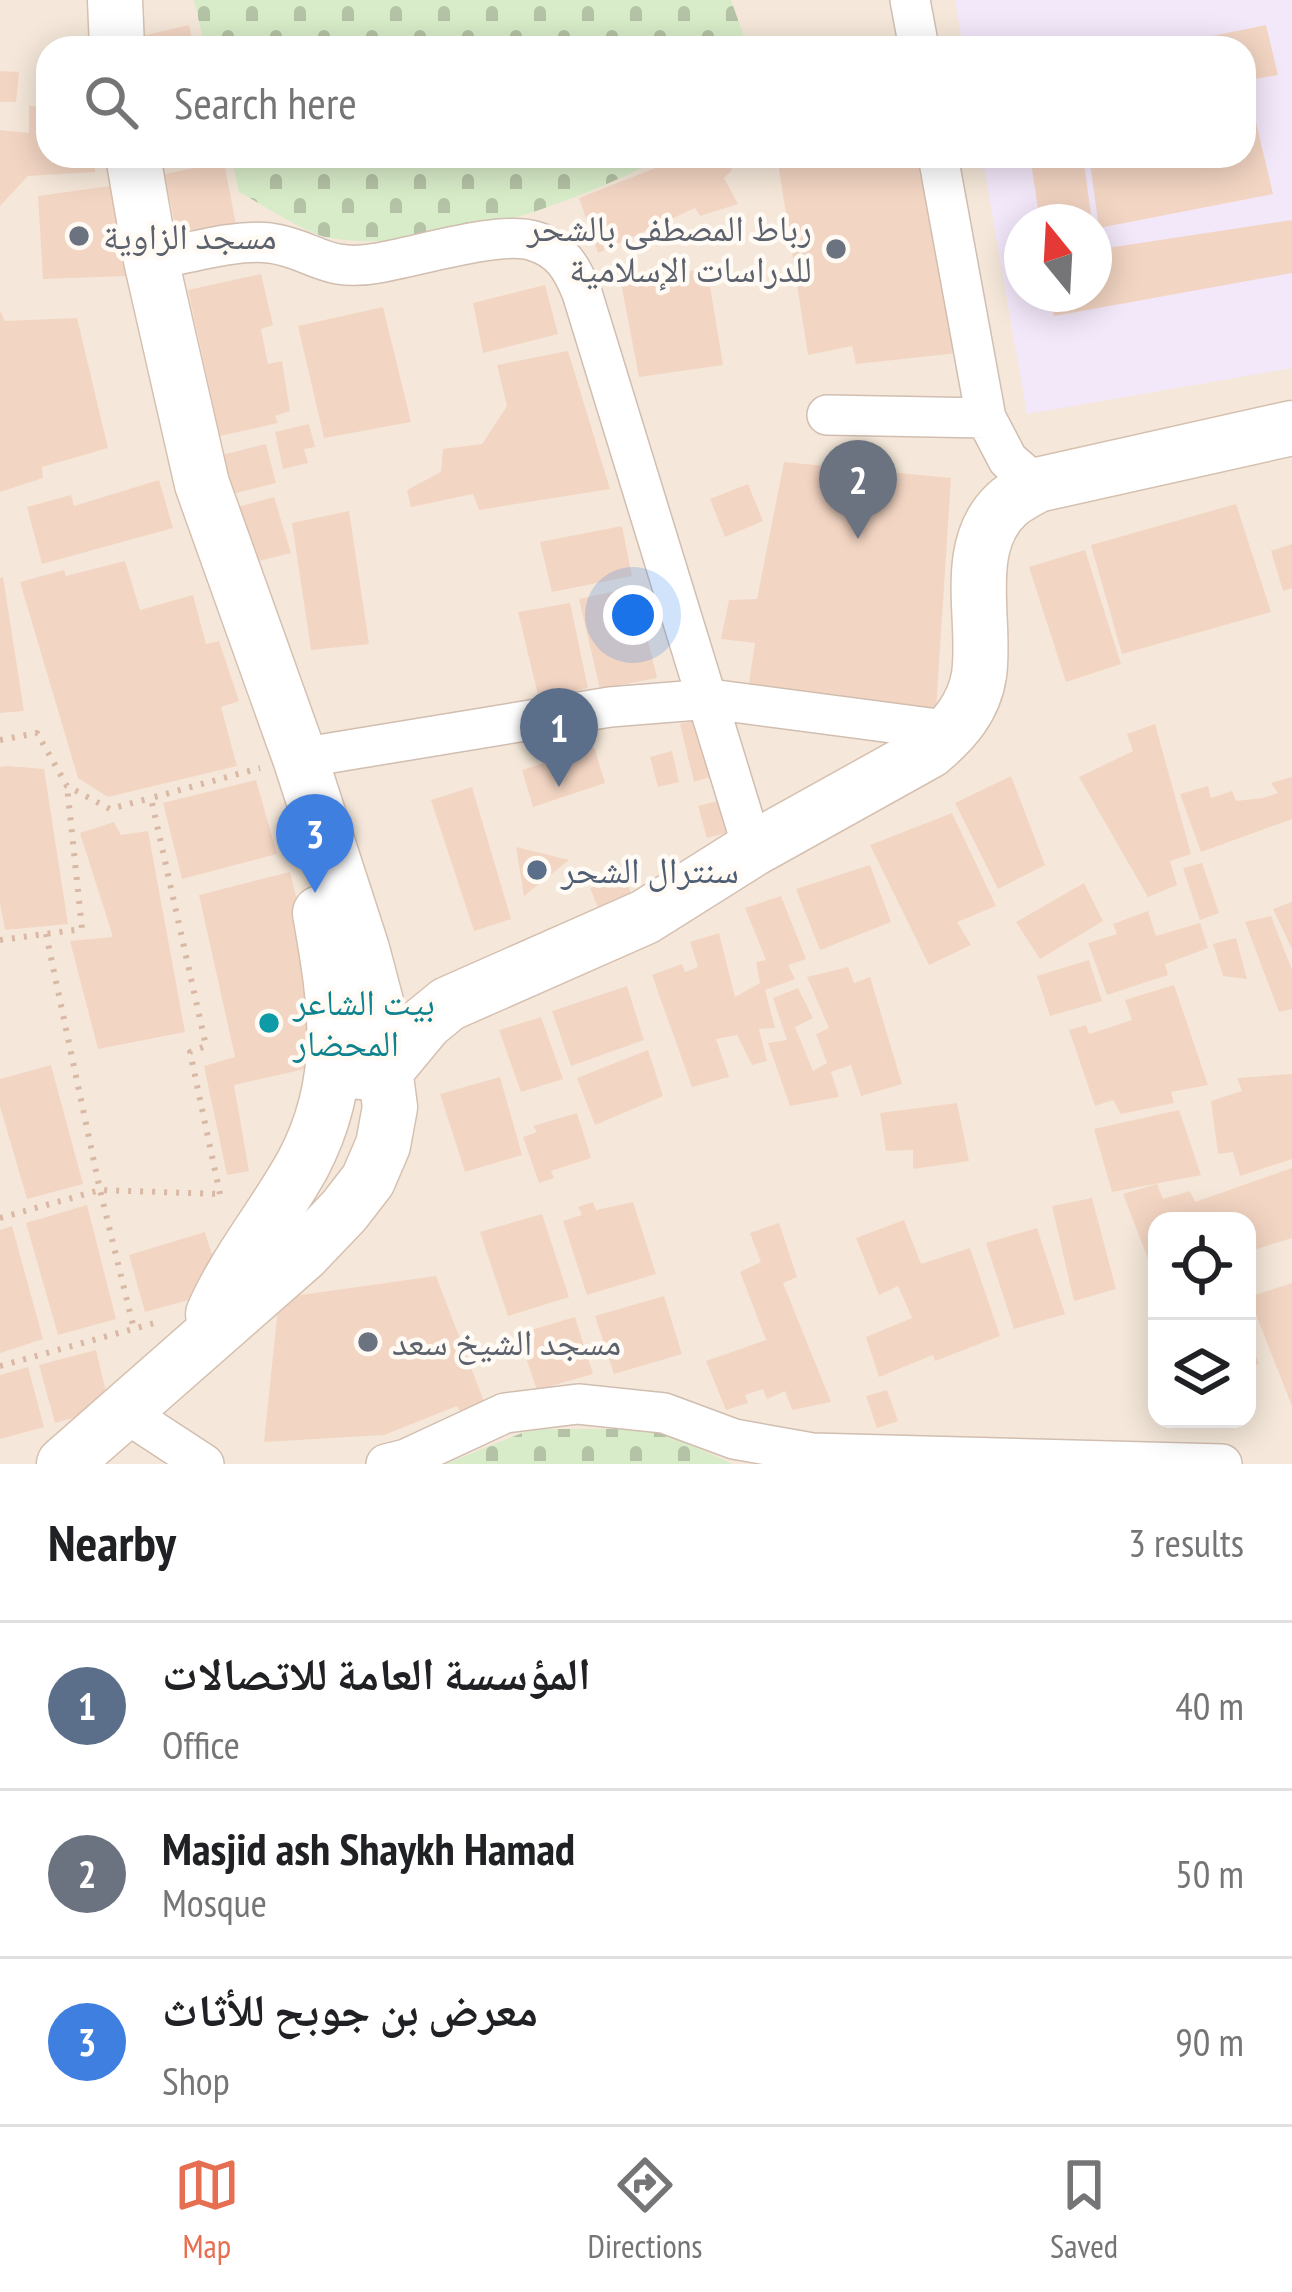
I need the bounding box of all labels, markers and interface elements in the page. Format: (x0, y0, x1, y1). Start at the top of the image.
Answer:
search box (36, 36, 1256, 168)
icon: search (78, 69, 144, 135)
text: Search here (174, 73, 357, 131)
place label: رباط المصطفى بالشحر للدراسات الإسلامية (526, 204, 812, 292)
north arrow (1004, 204, 1112, 312)
place label: مسجد الزاوية (103, 212, 277, 259)
marker: مسجد الزاوية (66, 223, 92, 249)
marker: رباط المصطفى بالشحر للدراسات الإسلامية (823, 236, 849, 262)
pin: 2 (819, 440, 897, 539)
your location (603, 585, 663, 645)
pin: 1 (520, 688, 598, 787)
pin: 3 (276, 794, 354, 893)
place label: سنترال الشحر (560, 846, 739, 893)
marker: سنترال الشحر (524, 857, 550, 883)
place label: بيت الشاعر المحضار (292, 978, 435, 1066)
marker: بيت الشاعر المحضار (256, 1010, 282, 1036)
map controls (1148, 1212, 1256, 1428)
button: locate (1148, 1212, 1256, 1320)
place label: مسجد الشيخ سعد (392, 1318, 621, 1365)
button: layers (1148, 1320, 1256, 1428)
marker: مسجد الشيخ سعد (355, 1329, 381, 1355)
text: Nearby (48, 1509, 176, 1575)
text: 3 results (1128, 1517, 1244, 1568)
text: المؤسسة العامة للاتصالات (162, 1644, 591, 1702)
text: 1 (78, 1680, 96, 1731)
text: 40 m (1175, 1680, 1244, 1731)
text: Office (162, 1719, 240, 1770)
text: Masjid ash Shaykh Hamad (162, 1819, 575, 1877)
text: 2 (78, 1848, 96, 1899)
text: 50 m (1175, 1848, 1244, 1899)
text: Mosque (162, 1877, 267, 1928)
text: معرض بن جوبح للأثاث (162, 1980, 538, 2038)
text: 3 (78, 2016, 96, 2067)
text: 90 m (1175, 2016, 1244, 2067)
text: Shop (162, 2055, 230, 2106)
tab: Map (174, 2152, 240, 2267)
tab: Directions (588, 2152, 702, 2267)
tab: Saved (1050, 2152, 1118, 2267)

